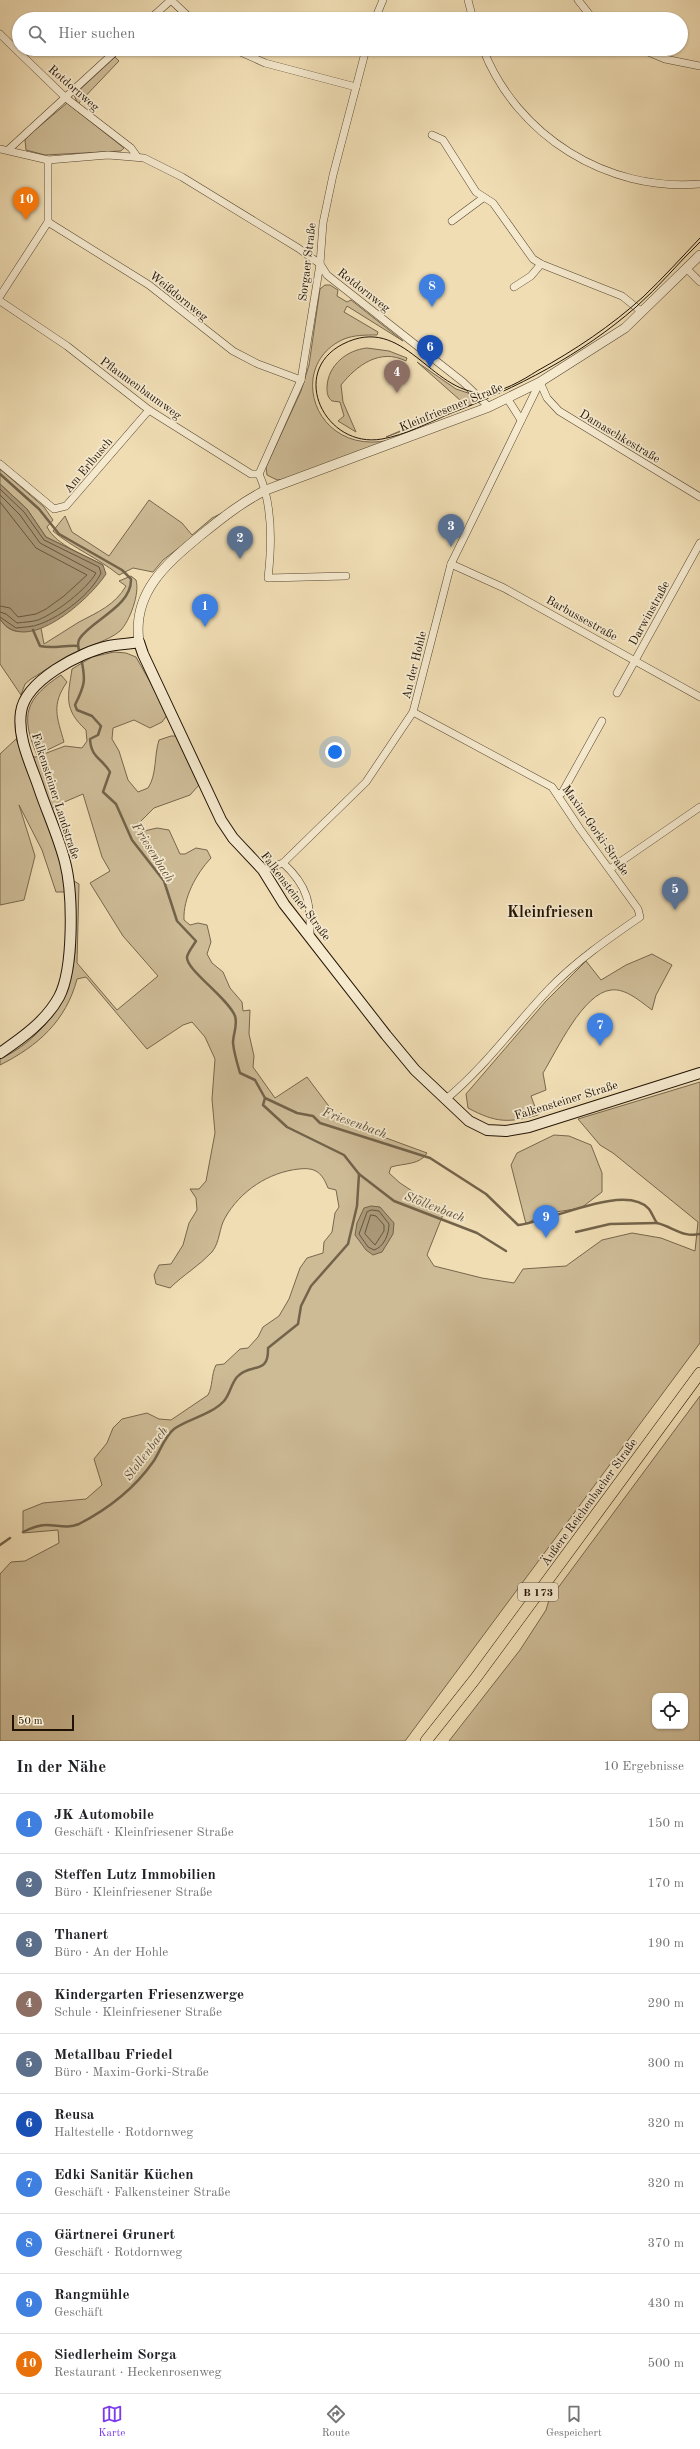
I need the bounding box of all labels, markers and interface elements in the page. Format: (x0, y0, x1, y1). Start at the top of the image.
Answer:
search box (12, 12, 688, 56)
icon: search (26, 23, 48, 45)
text: Hier suchen (58, 27, 135, 42)
street label: Rotdornweg (46, 64, 101, 114)
pin: 10 (13, 187, 39, 220)
street label: Sorgaer Straße (297, 222, 319, 302)
street label: Rotdornweg (335, 267, 392, 315)
street label: Weißdornweg (147, 270, 210, 324)
pin: 8 (419, 274, 445, 307)
pin: 6 (417, 335, 443, 368)
street label: Pflaumenbaumweg (98, 355, 184, 423)
pin: 4 (384, 360, 410, 393)
street label: Kleinfriesener Straße (398, 381, 505, 434)
street label: Damaschkestraße (577, 408, 662, 466)
street label: Am Erlbusch (62, 435, 116, 496)
pin: 3 (438, 514, 464, 547)
pin: 2 (227, 526, 253, 559)
street label: Darwinstraße (627, 579, 673, 648)
pin: 1 (192, 594, 218, 627)
street label: Barbussestraße (544, 594, 620, 644)
street label: An der Hohle (401, 629, 429, 701)
street label: Falkensteiner Landstraße (29, 732, 81, 861)
your location (325, 742, 345, 762)
street label: Maxim-Gorki-Straße (560, 783, 631, 878)
water label: Friesenbach (129, 820, 176, 885)
street label: Falkensteiner Straße (258, 850, 333, 944)
pin: 5 (662, 877, 688, 910)
district label: Kleinfriesen (507, 905, 593, 921)
pin: 7 (587, 1013, 613, 1046)
street label: Falkensteiner Straße (513, 1079, 620, 1122)
water label: Friesenbach (320, 1105, 389, 1141)
water label: Stollenbach (402, 1190, 467, 1225)
pin: 9 (533, 1205, 559, 1238)
water label: Stollenbach (122, 1424, 171, 1483)
street label: Äußere Reichenbacher Straße (536, 1434, 640, 1569)
road number: B 173 (518, 1583, 558, 1601)
map controls (652, 1693, 688, 1729)
button: locate (652, 1693, 688, 1729)
scale bar (12, 1713, 74, 1732)
text: 50 m (18, 1716, 43, 1727)
text: In der Nähe (16, 1759, 106, 1776)
text: 10 Ergebnisse (604, 1760, 684, 1773)
text: JK Automobile (54, 1808, 154, 1823)
text: 1 (25, 1817, 33, 1830)
text: 150 m (647, 1817, 684, 1830)
text: Geschäft · Kleinfriesener Straße (54, 1826, 234, 1839)
text: Steffen Lutz Immobilien (54, 1868, 216, 1883)
text: 2 (25, 1877, 33, 1890)
text: 170 m (647, 1877, 684, 1890)
text: Büro · Kleinfriesener Straße (54, 1886, 212, 1899)
text: Thanert (54, 1928, 108, 1943)
text: 3 (25, 1937, 33, 1950)
text: 190 m (647, 1937, 684, 1950)
text: Büro · An der Hohle (54, 1946, 168, 1959)
text: Kindergarten Friesenzwerge (54, 1988, 244, 2003)
text: 4 (25, 1997, 33, 2010)
text: 290 m (647, 1997, 684, 2010)
text: Schule · Kleinfriesener Straße (54, 2006, 222, 2019)
text: Metallbau Friedel (54, 2048, 173, 2063)
text: 5 (25, 2057, 33, 2070)
text: 300 m (647, 2057, 684, 2070)
text: Büro · Maxim-Gorki-Straße (54, 2066, 209, 2079)
text: Reusa (54, 2108, 94, 2123)
text: 6 (25, 2117, 33, 2130)
text: 320 m (647, 2117, 684, 2130)
text: Haltestelle · Rotdornweg (54, 2126, 193, 2139)
text: Edki Sanitär Küchen (54, 2168, 194, 2183)
text: 7 (25, 2177, 33, 2190)
text: 320 m (647, 2177, 684, 2190)
text: Geschäft · Falkensteiner Straße (54, 2186, 230, 2199)
text: Gärtnerei Grunert (54, 2228, 175, 2243)
text: 8 (25, 2237, 33, 2250)
text: 370 m (647, 2237, 684, 2250)
text: Geschäft · Rotdornweg (54, 2246, 182, 2259)
text: Rangmühle (54, 2288, 130, 2303)
text: 9 (25, 2297, 33, 2310)
text: 430 m (647, 2297, 684, 2310)
text: Geschäft (54, 2306, 103, 2319)
text: Siedlerheim Sorga (54, 2348, 177, 2363)
text: 10 (21, 2357, 37, 2370)
text: 500 m (647, 2357, 684, 2370)
text: Restaurant · Heckenrosenweg (54, 2366, 222, 2379)
tab: Karte (98, 2403, 125, 2441)
tab: Route (322, 2403, 350, 2441)
tab: Gespeichert (546, 2403, 602, 2441)

